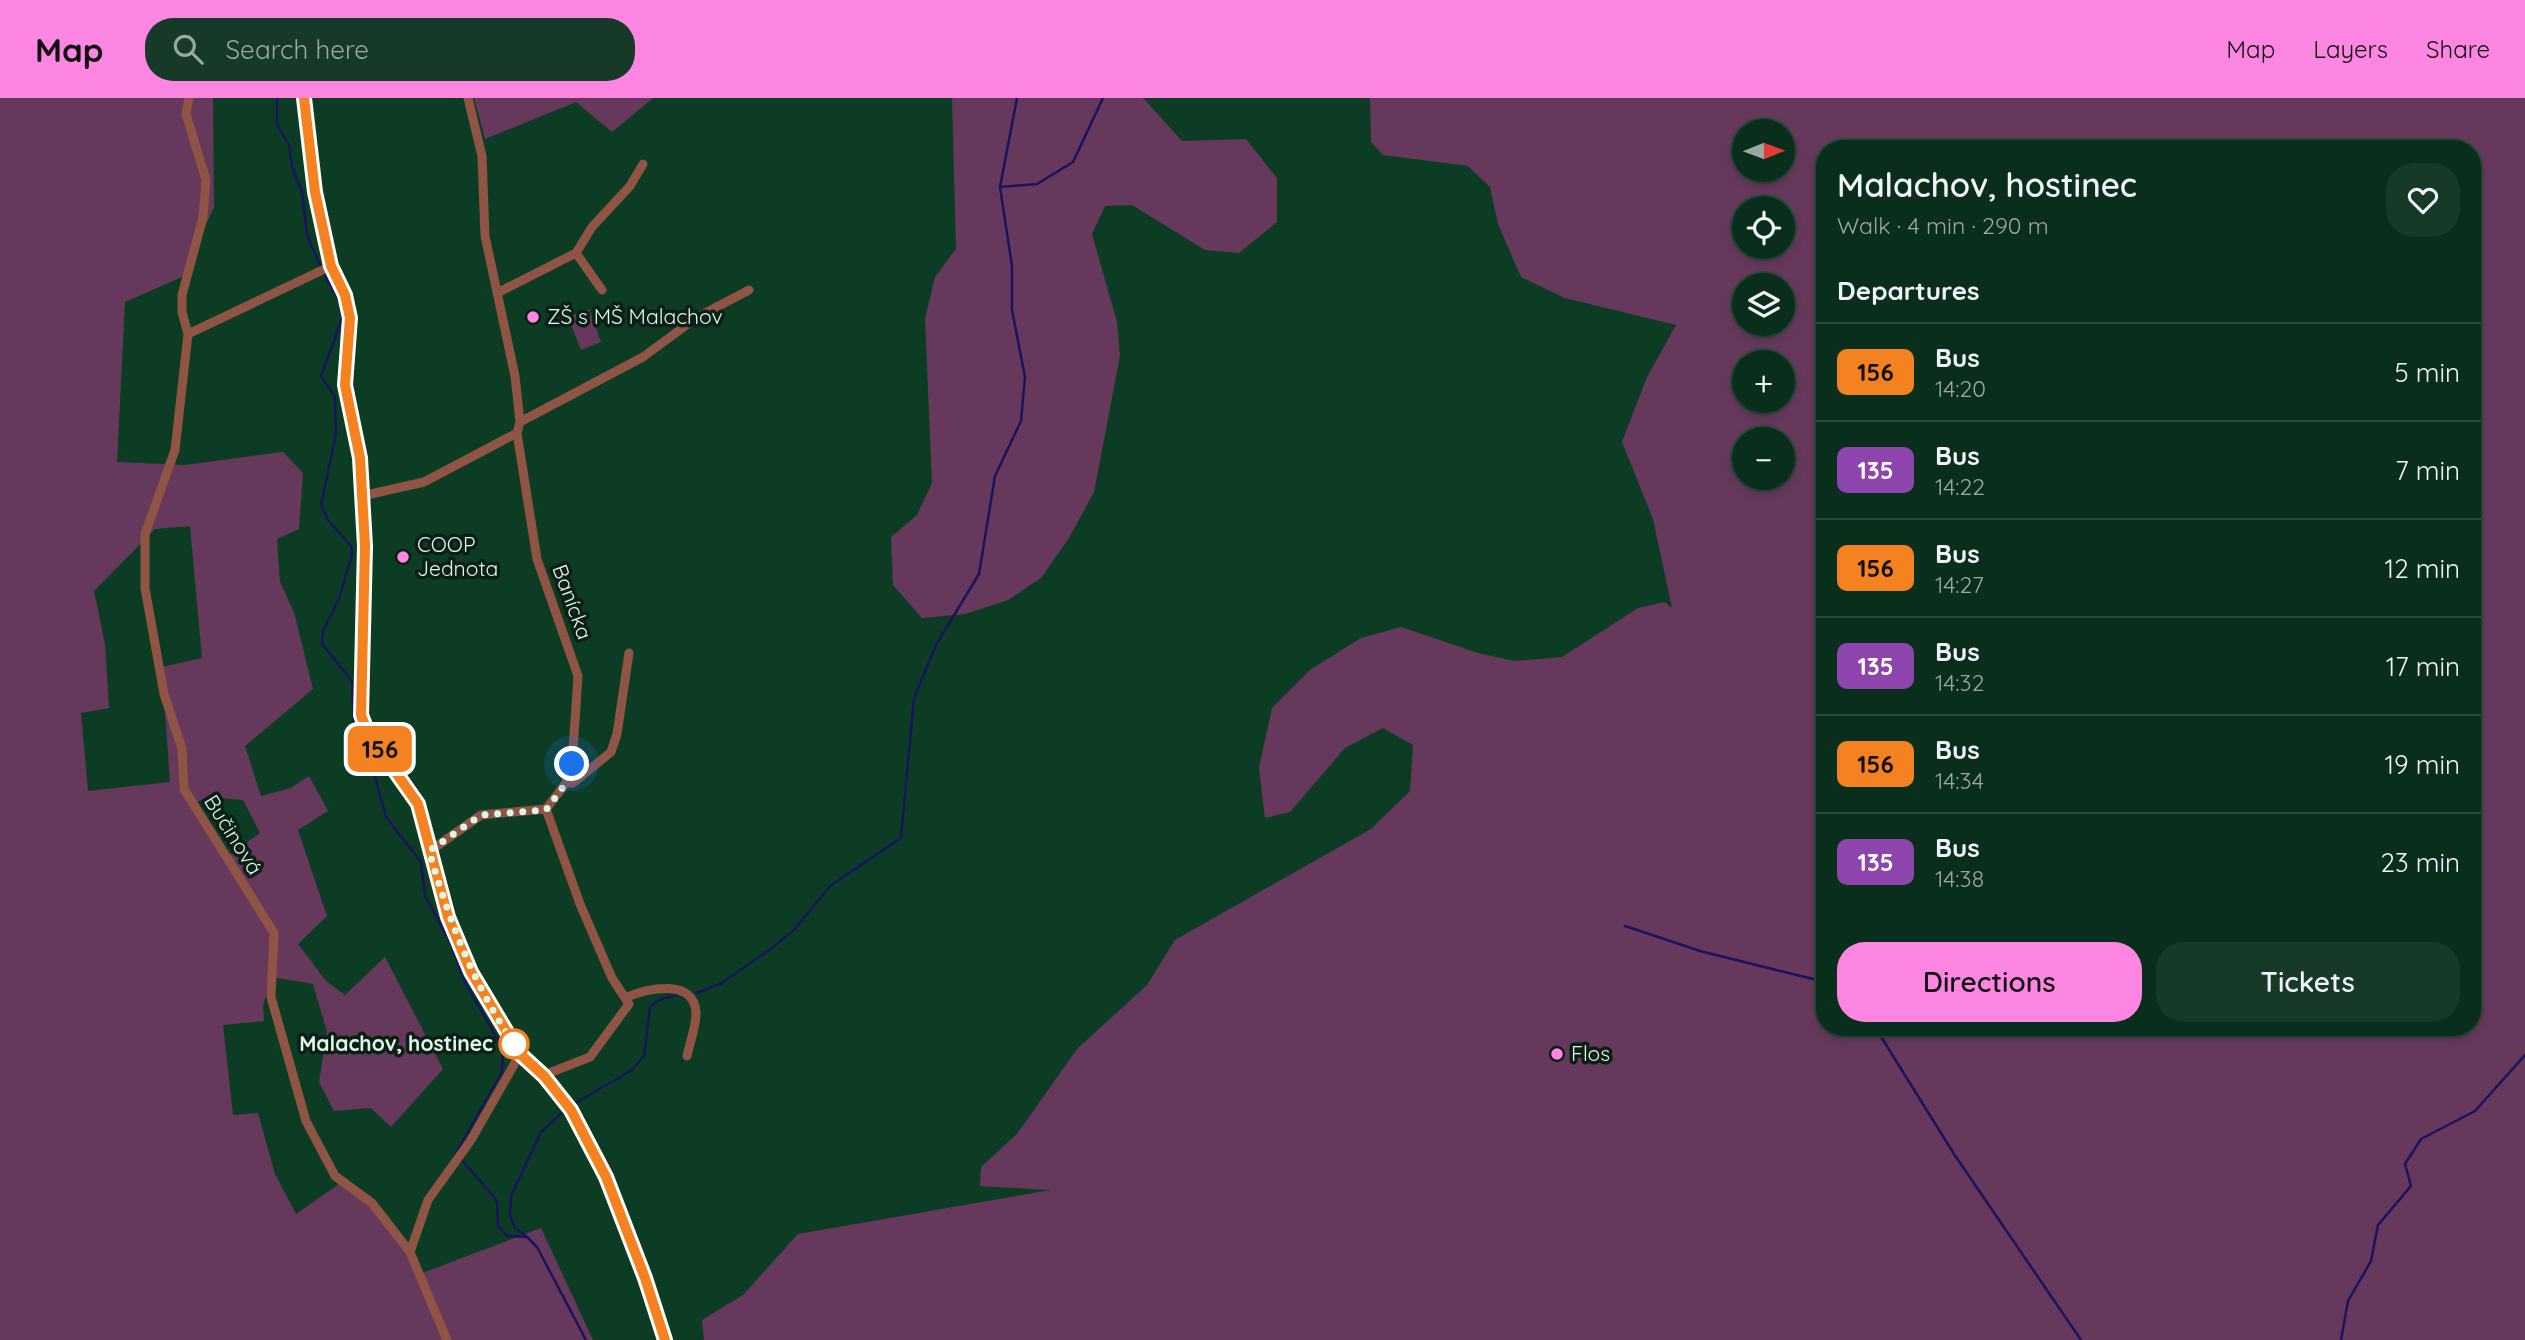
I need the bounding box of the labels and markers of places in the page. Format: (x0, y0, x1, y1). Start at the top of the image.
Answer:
place label: ZŠ s MŠ Malachov (547, 303, 723, 329)
marker: ZŠ s MŠ Malachov (525, 309, 541, 325)
place label: COOP Jednota (417, 531, 498, 581)
marker: COOP Jednota (395, 549, 411, 565)
marker: Malachov, hostinec (499, 1029, 529, 1059)
place label: Malachov, hostinec (299, 1030, 493, 1056)
place label: Flos (1571, 1040, 1610, 1066)
marker: Flos (1549, 1046, 1565, 1062)

